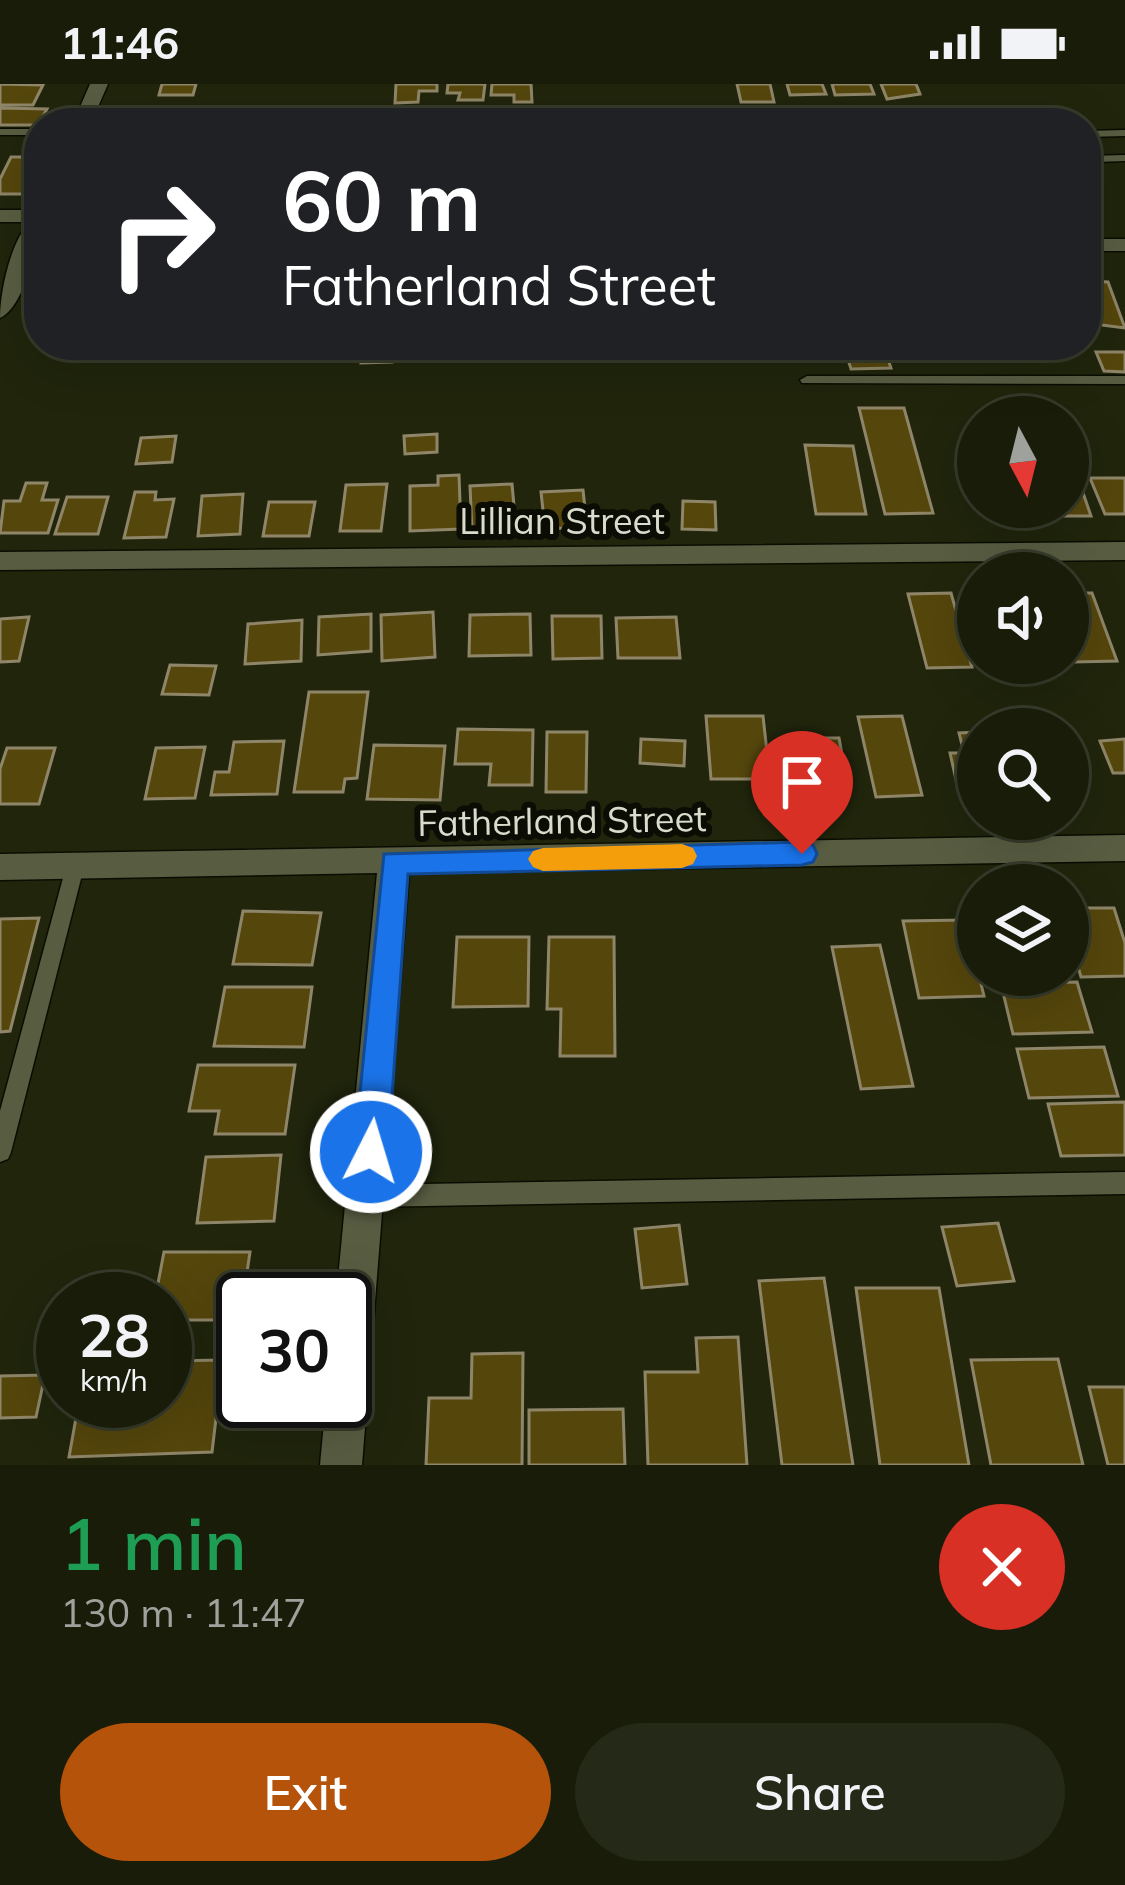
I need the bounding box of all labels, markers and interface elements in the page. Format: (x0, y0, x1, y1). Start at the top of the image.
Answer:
text: 11:46 (60, 14, 179, 70)
text: 60 m (282, 147, 481, 252)
icon: right (84, 156, 240, 312)
text: Fatherland Street (282, 251, 716, 319)
north arrow (957, 396, 1089, 528)
map controls (957, 396, 1089, 996)
street label: Lillian Street (459, 498, 665, 543)
button: sound (957, 552, 1089, 684)
button: search (957, 708, 1089, 840)
pin (751, 731, 853, 854)
icon: arrive (769, 749, 835, 815)
street label: Fatherland Street (417, 795, 707, 845)
button: layers (957, 864, 1089, 996)
position arrow (308, 1089, 434, 1215)
speed limit sign: 30 (216, 1272, 372, 1428)
text: 28 (78, 1297, 150, 1372)
text: km/h (80, 1361, 148, 1399)
text: 1 min (60, 1498, 247, 1588)
button: close (939, 1504, 1065, 1630)
text: 130 m · 11:47 (60, 1588, 306, 1637)
button: Exit (60, 1723, 551, 1861)
button: Share (575, 1723, 1065, 1861)

